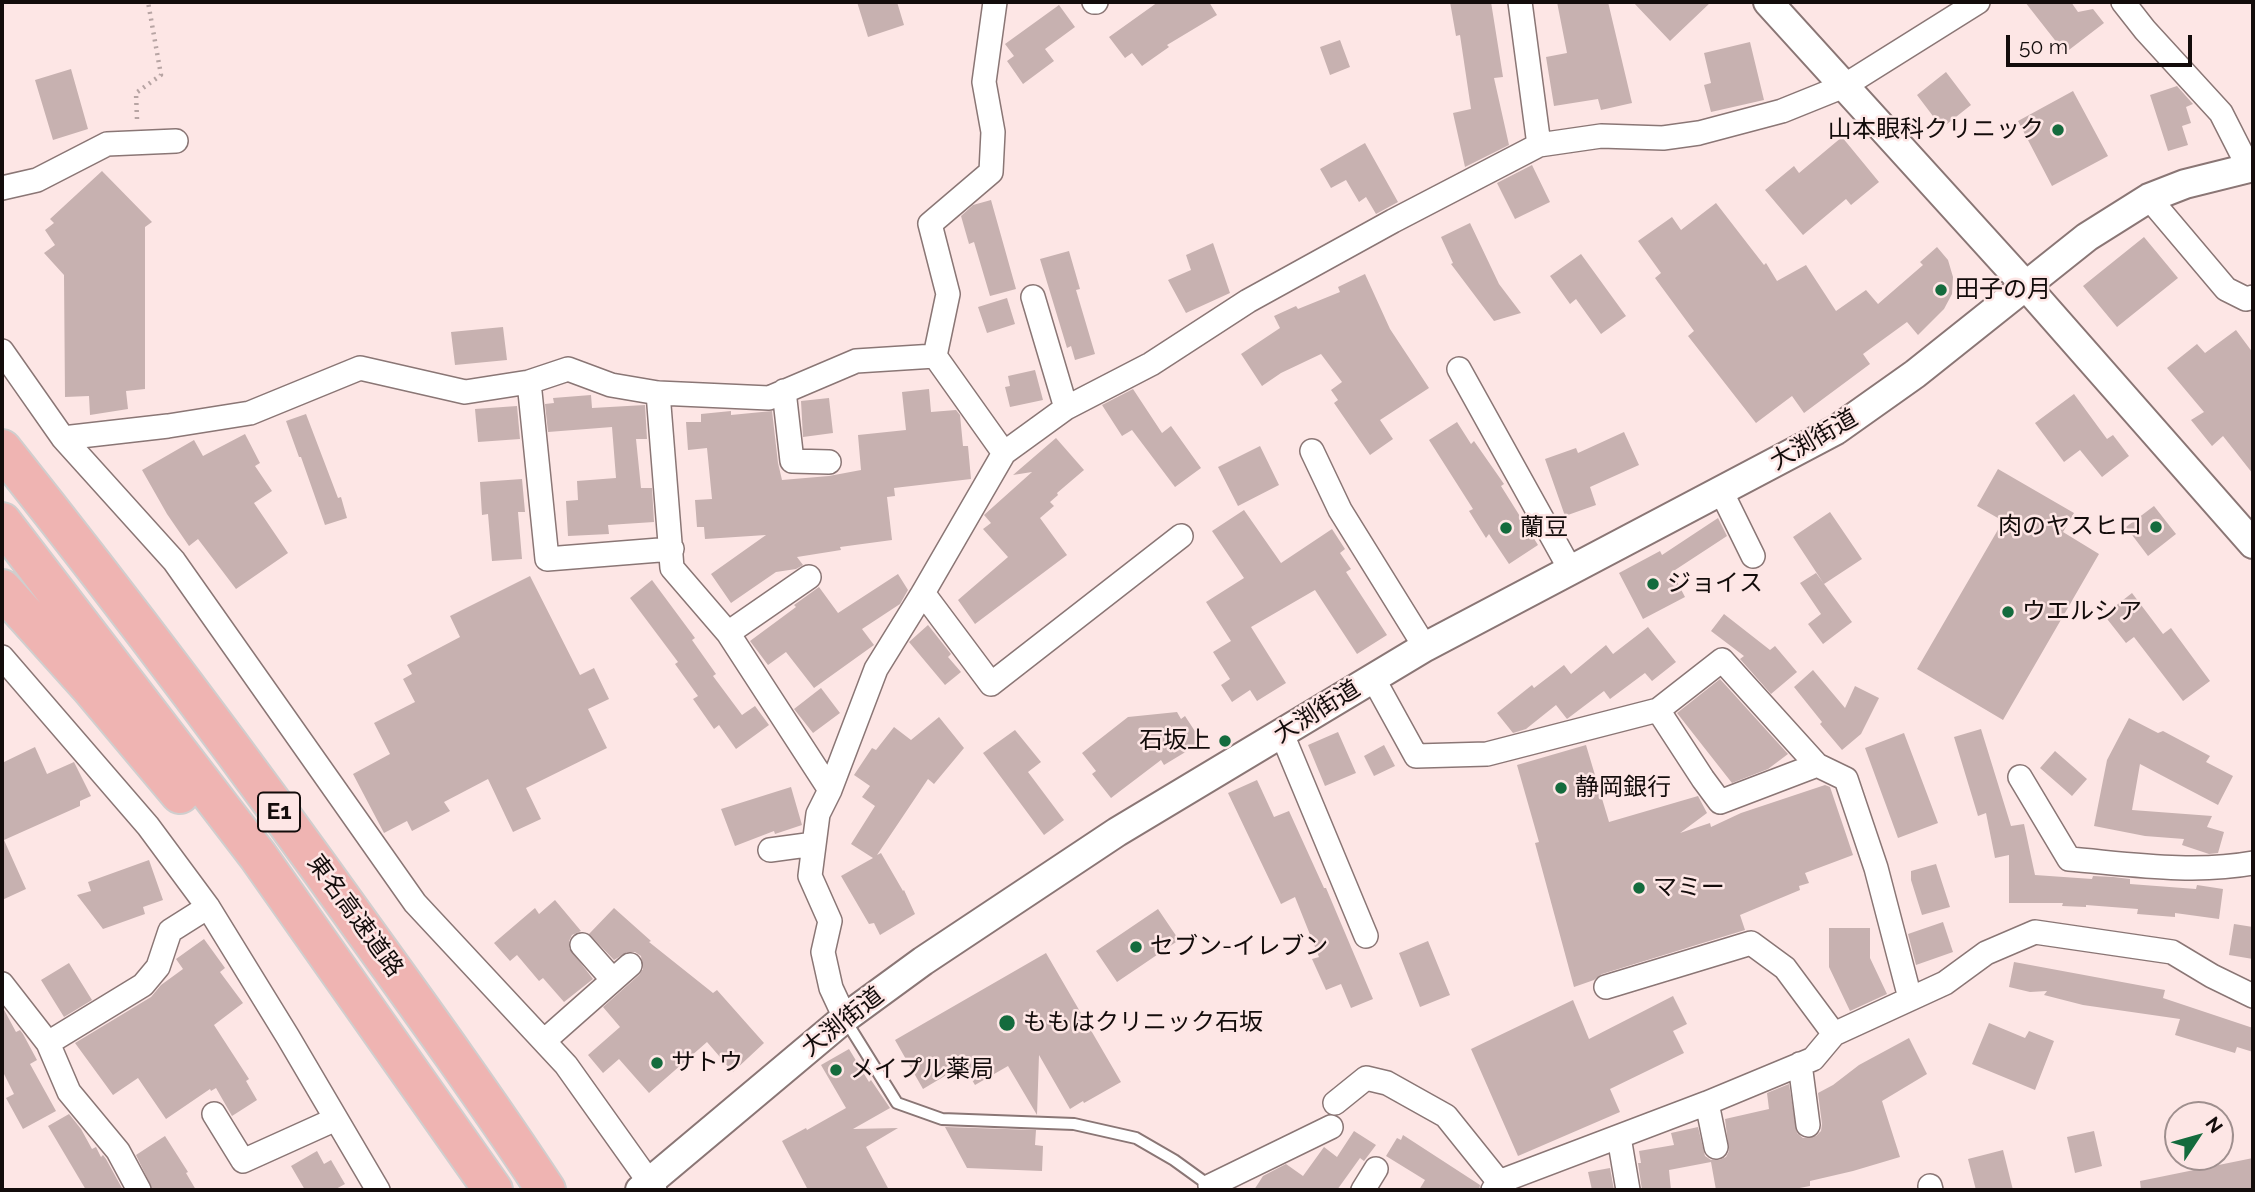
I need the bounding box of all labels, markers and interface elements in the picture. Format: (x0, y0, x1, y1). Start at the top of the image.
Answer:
scale bar (2010, 21, 2196, 65)
text: 50 m (2019, 34, 2068, 59)
place label: 山本眼科クリニック (1828, 116, 2044, 144)
marker: 山本眼科クリニック (2050, 122, 2066, 138)
place label: 田子の月 (1955, 276, 2051, 304)
marker: 田子の月 (1933, 282, 1949, 298)
street label: 大渕街道 (1765, 404, 1863, 476)
place label: 肉のヤスヒロ (1998, 513, 2142, 541)
place label: 蘭豆 (1520, 514, 1568, 542)
marker: 肉のヤスヒロ (2148, 519, 2164, 535)
marker: 蘭豆 (1498, 520, 1514, 536)
place label: ジョイス (1667, 570, 1763, 598)
marker: ジョイス (1645, 576, 1661, 592)
place label: ウエルシア (2022, 598, 2142, 626)
marker: ウエルシア (2000, 604, 2016, 620)
street label: 大渕街道 (1269, 674, 1365, 750)
place label: 石坂上 (1139, 727, 1211, 755)
marker: 石坂上 (1217, 733, 1233, 749)
place label: 静岡銀行 (1575, 774, 1671, 802)
marker: 静岡銀行 (1553, 780, 1569, 796)
road number: E1 (258, 792, 300, 832)
street label: 東名高速道路 (301, 849, 409, 983)
place label: マミー (1653, 874, 1725, 902)
marker: マミー (1631, 880, 1647, 896)
place label: セブン-イレブン (1150, 933, 1328, 961)
marker: セブン-イレブン (1128, 939, 1144, 955)
street label: 大渕街道 (796, 981, 890, 1063)
place label: ももはクリニック石坂 (1023, 1009, 1263, 1037)
marker: ももはクリニック石坂 (997, 1013, 1017, 1033)
place label: サトウ (671, 1049, 743, 1077)
marker: サトウ (649, 1055, 665, 1071)
place label: メイプル薬局 (850, 1056, 994, 1084)
marker: メイプル薬局 (828, 1062, 844, 1078)
north arrow (2164, 1101, 2234, 1171)
text: N (2201, 1113, 2228, 1137)

